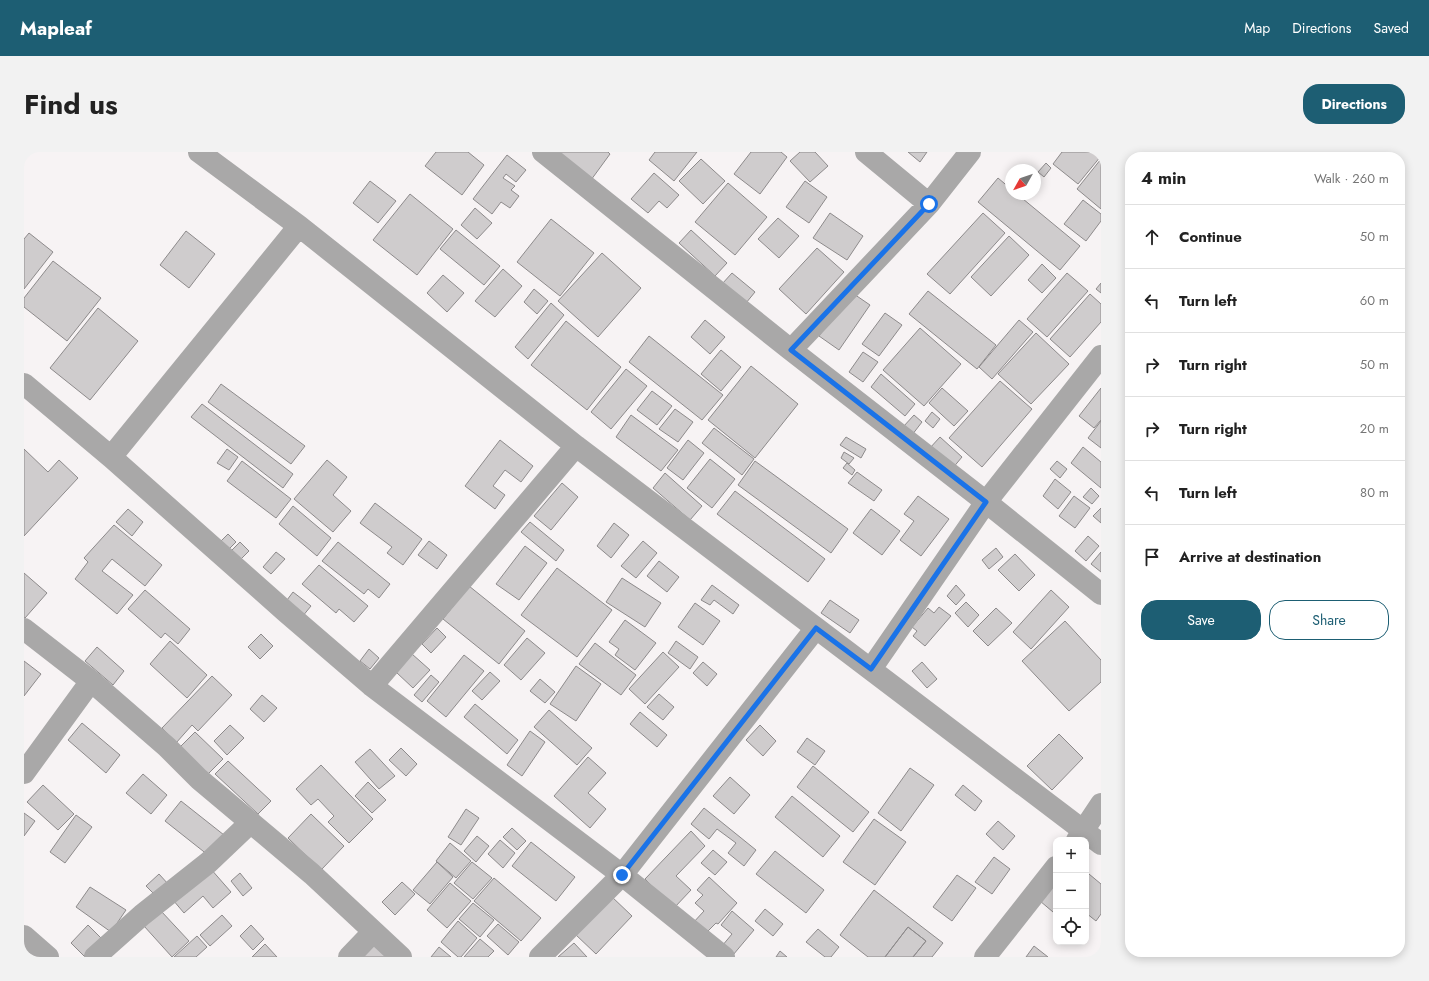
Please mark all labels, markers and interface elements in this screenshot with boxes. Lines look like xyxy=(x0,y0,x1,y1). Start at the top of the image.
text: Mapleaf xyxy=(20,15,92,42)
text: Map xyxy=(1244,18,1270,38)
text: Directions xyxy=(1292,18,1352,38)
text: Saved xyxy=(1374,18,1409,38)
text: Find us xyxy=(24,84,118,125)
button: Directions xyxy=(1303,84,1405,124)
north arrow xyxy=(1005,164,1041,200)
text: 4 min xyxy=(1141,166,1186,190)
text: Walk · 260 m xyxy=(1314,169,1389,188)
route start xyxy=(920,195,938,213)
icon: ahead xyxy=(1141,226,1163,248)
text: Continue xyxy=(1179,226,1242,248)
text: 50 m xyxy=(1360,227,1389,246)
icon: left xyxy=(1141,290,1163,312)
text: Turn left xyxy=(1179,290,1237,312)
text: 60 m xyxy=(1360,291,1389,310)
icon: right xyxy=(1141,354,1163,376)
text: Turn right xyxy=(1179,354,1247,376)
text: 50 m xyxy=(1360,355,1389,374)
icon: right xyxy=(1141,418,1163,440)
text: Turn right xyxy=(1179,418,1247,440)
text: 20 m xyxy=(1360,419,1389,438)
icon: left xyxy=(1141,482,1163,504)
text: Turn left xyxy=(1179,482,1237,504)
text: 80 m xyxy=(1360,483,1389,502)
icon: arrive xyxy=(1141,546,1163,568)
text: Arrive at destination xyxy=(1179,546,1321,568)
button: Save xyxy=(1141,600,1261,640)
button: Share xyxy=(1269,600,1389,640)
map controls xyxy=(1053,837,1089,945)
button: + xyxy=(1053,837,1089,873)
route end xyxy=(613,866,631,884)
button: − xyxy=(1053,873,1089,909)
button: locate xyxy=(1053,909,1089,945)

